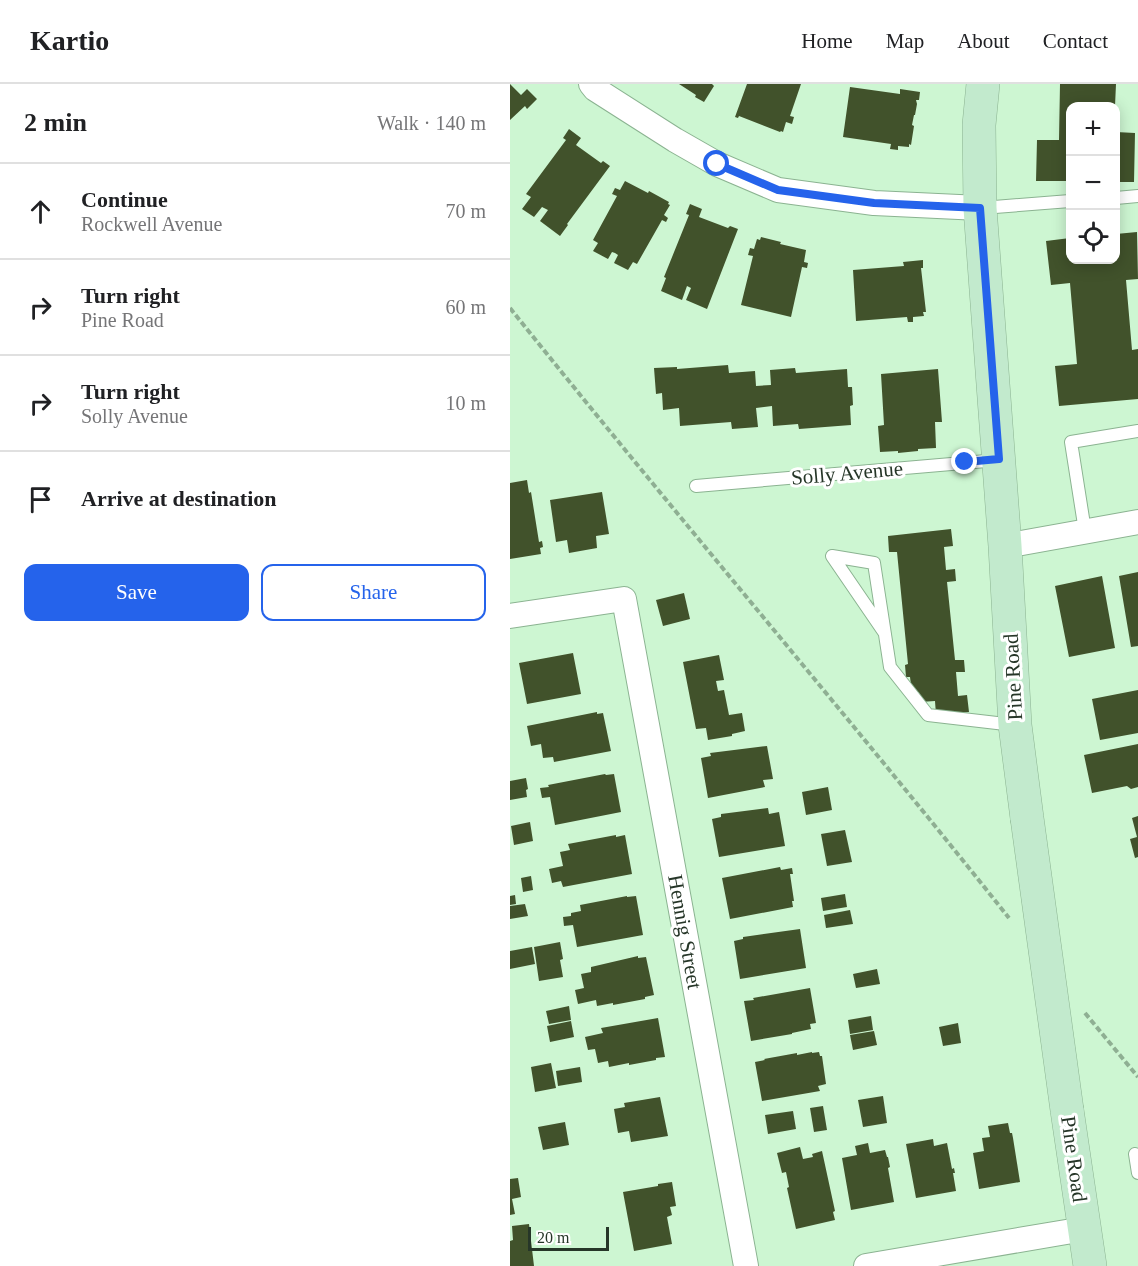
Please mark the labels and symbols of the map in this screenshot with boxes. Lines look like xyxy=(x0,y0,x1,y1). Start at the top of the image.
route start xyxy=(703,150,729,176)
route end xyxy=(951,448,977,474)
street label: Solly Avenue xyxy=(790,456,904,490)
street label: Pine Road xyxy=(999,632,1027,721)
street label: Hennig Street xyxy=(663,873,707,991)
street label: Pine Road xyxy=(1056,1114,1092,1204)
scale bar xyxy=(528,1224,609,1252)

